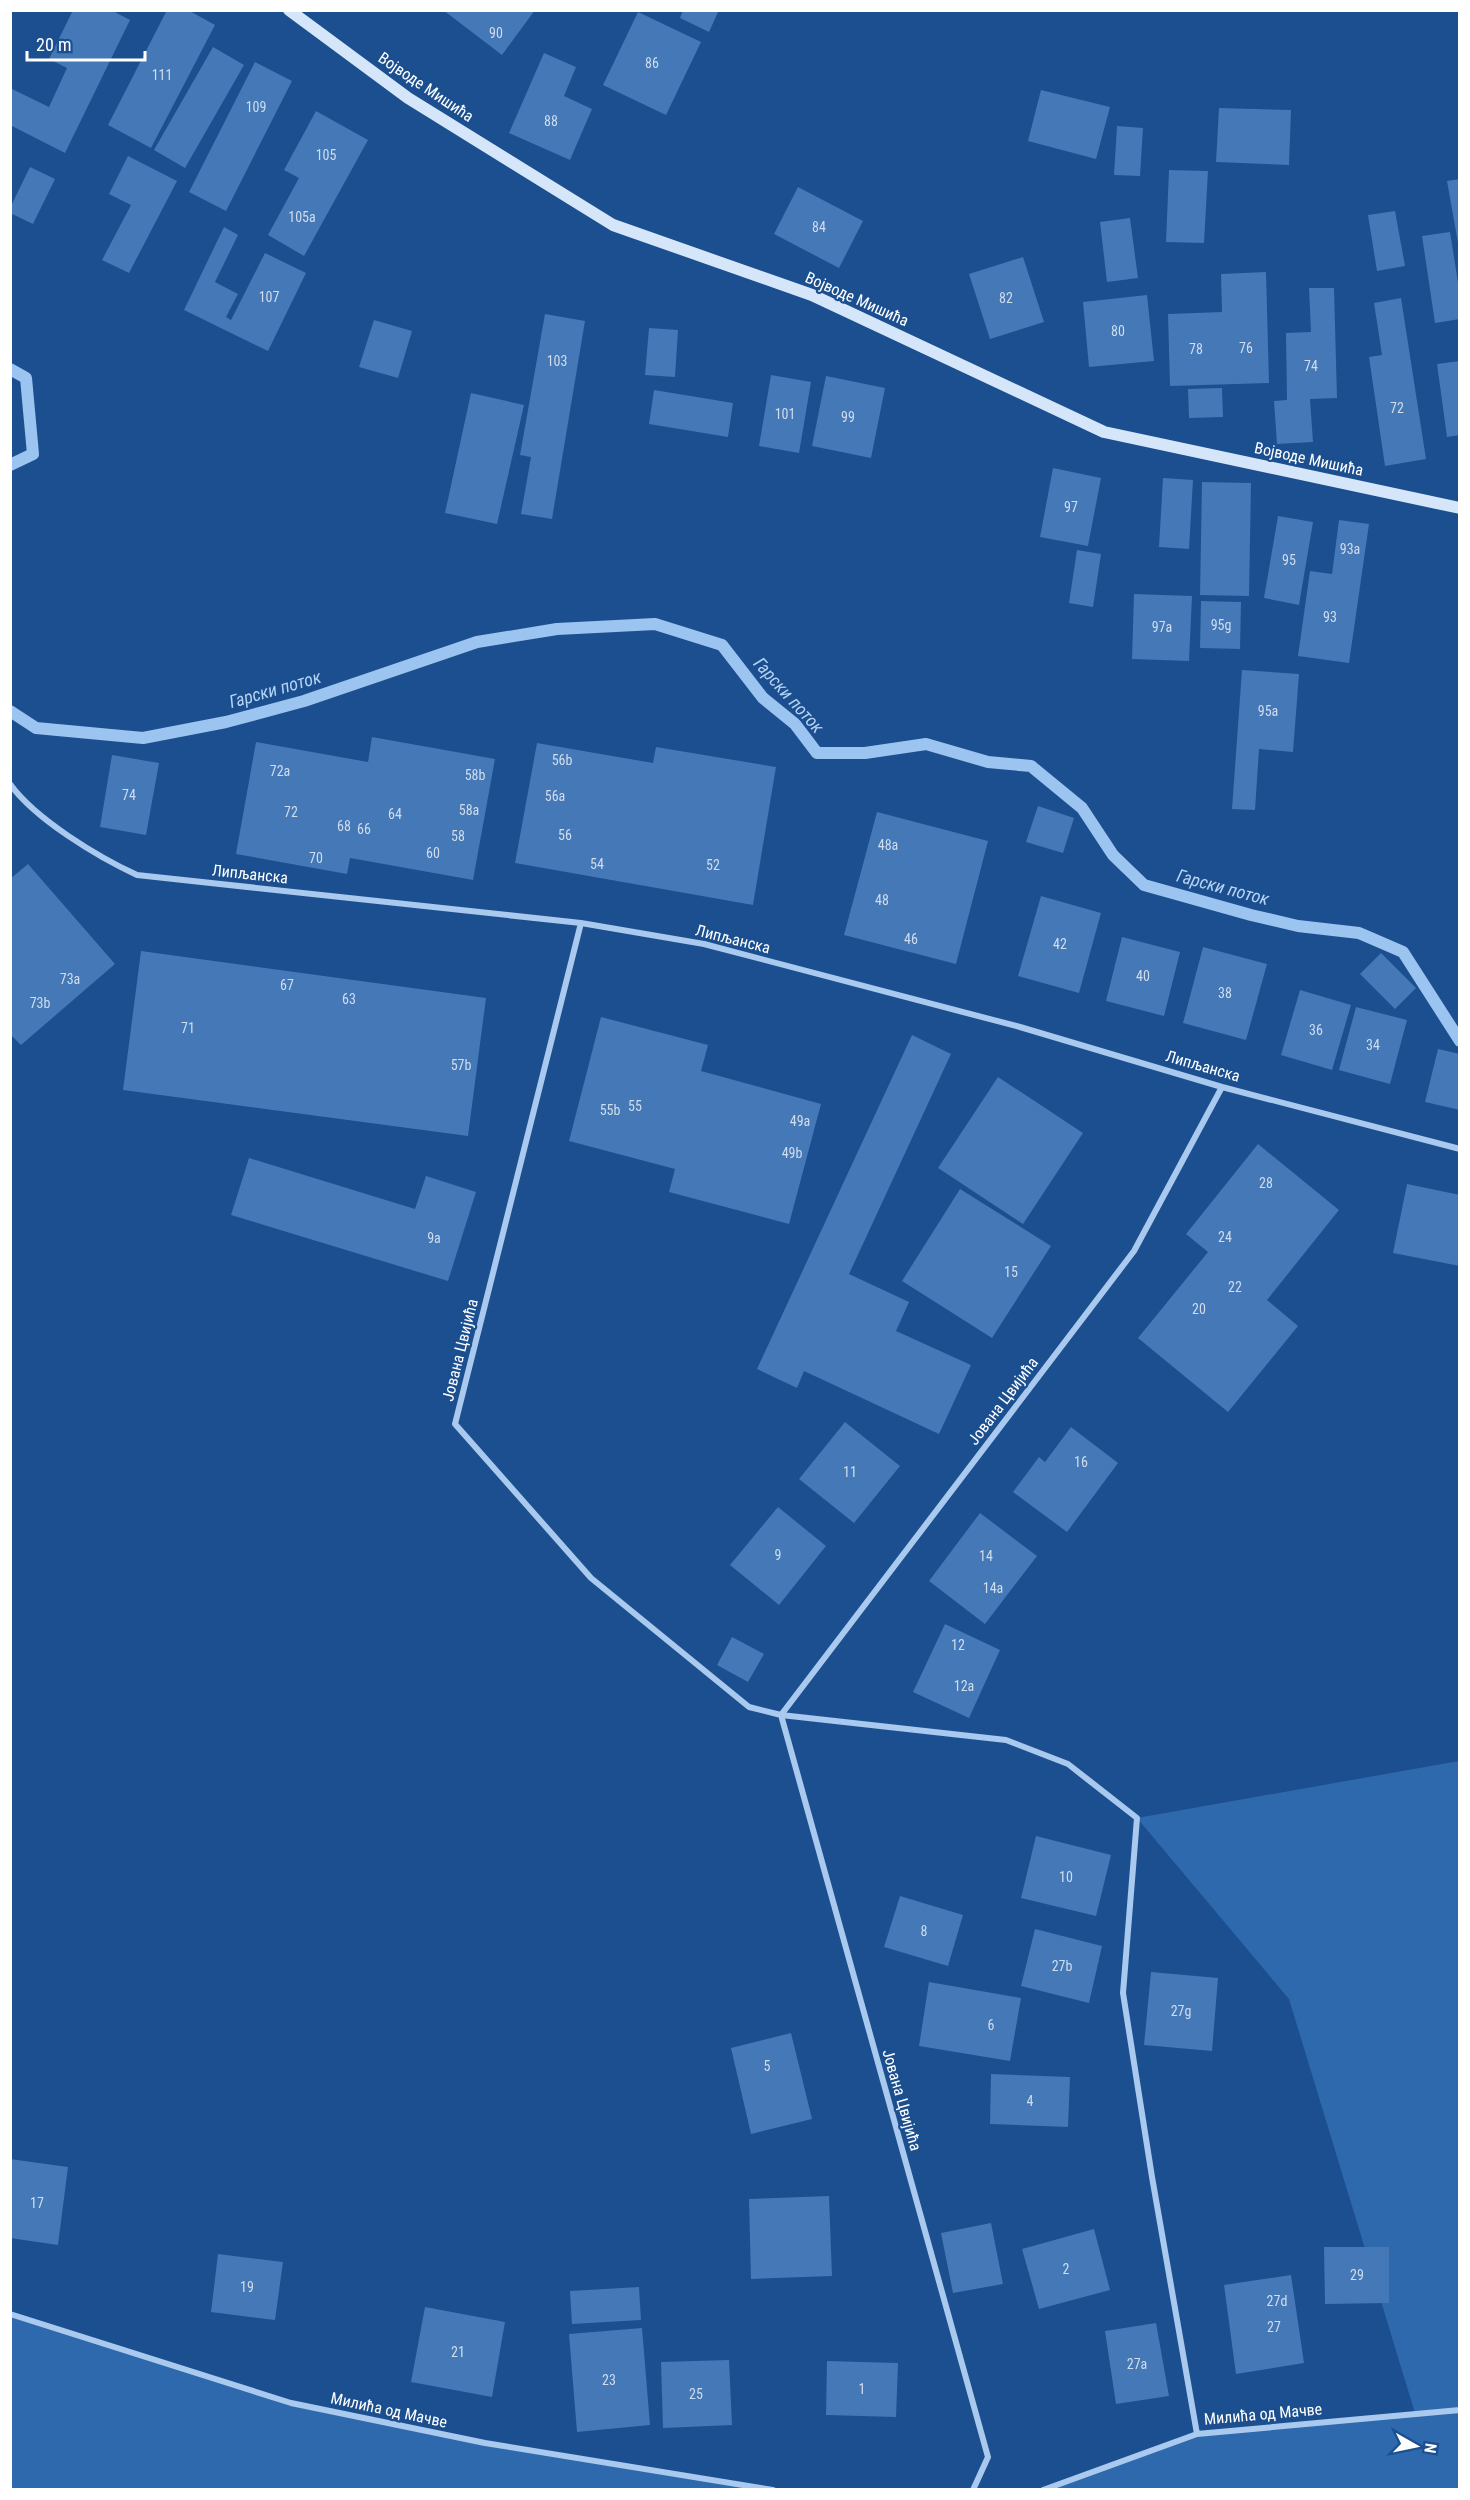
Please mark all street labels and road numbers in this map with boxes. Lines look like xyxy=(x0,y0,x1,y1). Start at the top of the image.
street label: Војводе Мишића xyxy=(375,48,477,126)
street label: Војводе Мишића xyxy=(802,268,912,330)
street label: Војводе Мишића xyxy=(1253,438,1365,480)
street label: Липљанска xyxy=(211,861,289,887)
street label: Липљанска xyxy=(694,921,772,957)
street label: Липљанска xyxy=(1164,1046,1242,1086)
street label: Јована Цвијића xyxy=(438,1297,482,1403)
street label: Јована Цвијића xyxy=(964,1353,1042,1449)
street label: Јована Цвијића xyxy=(878,2047,926,2153)
street label: Милића од Мачве xyxy=(329,2388,449,2432)
street label: Милића од Мачве xyxy=(1203,2399,1323,2429)

